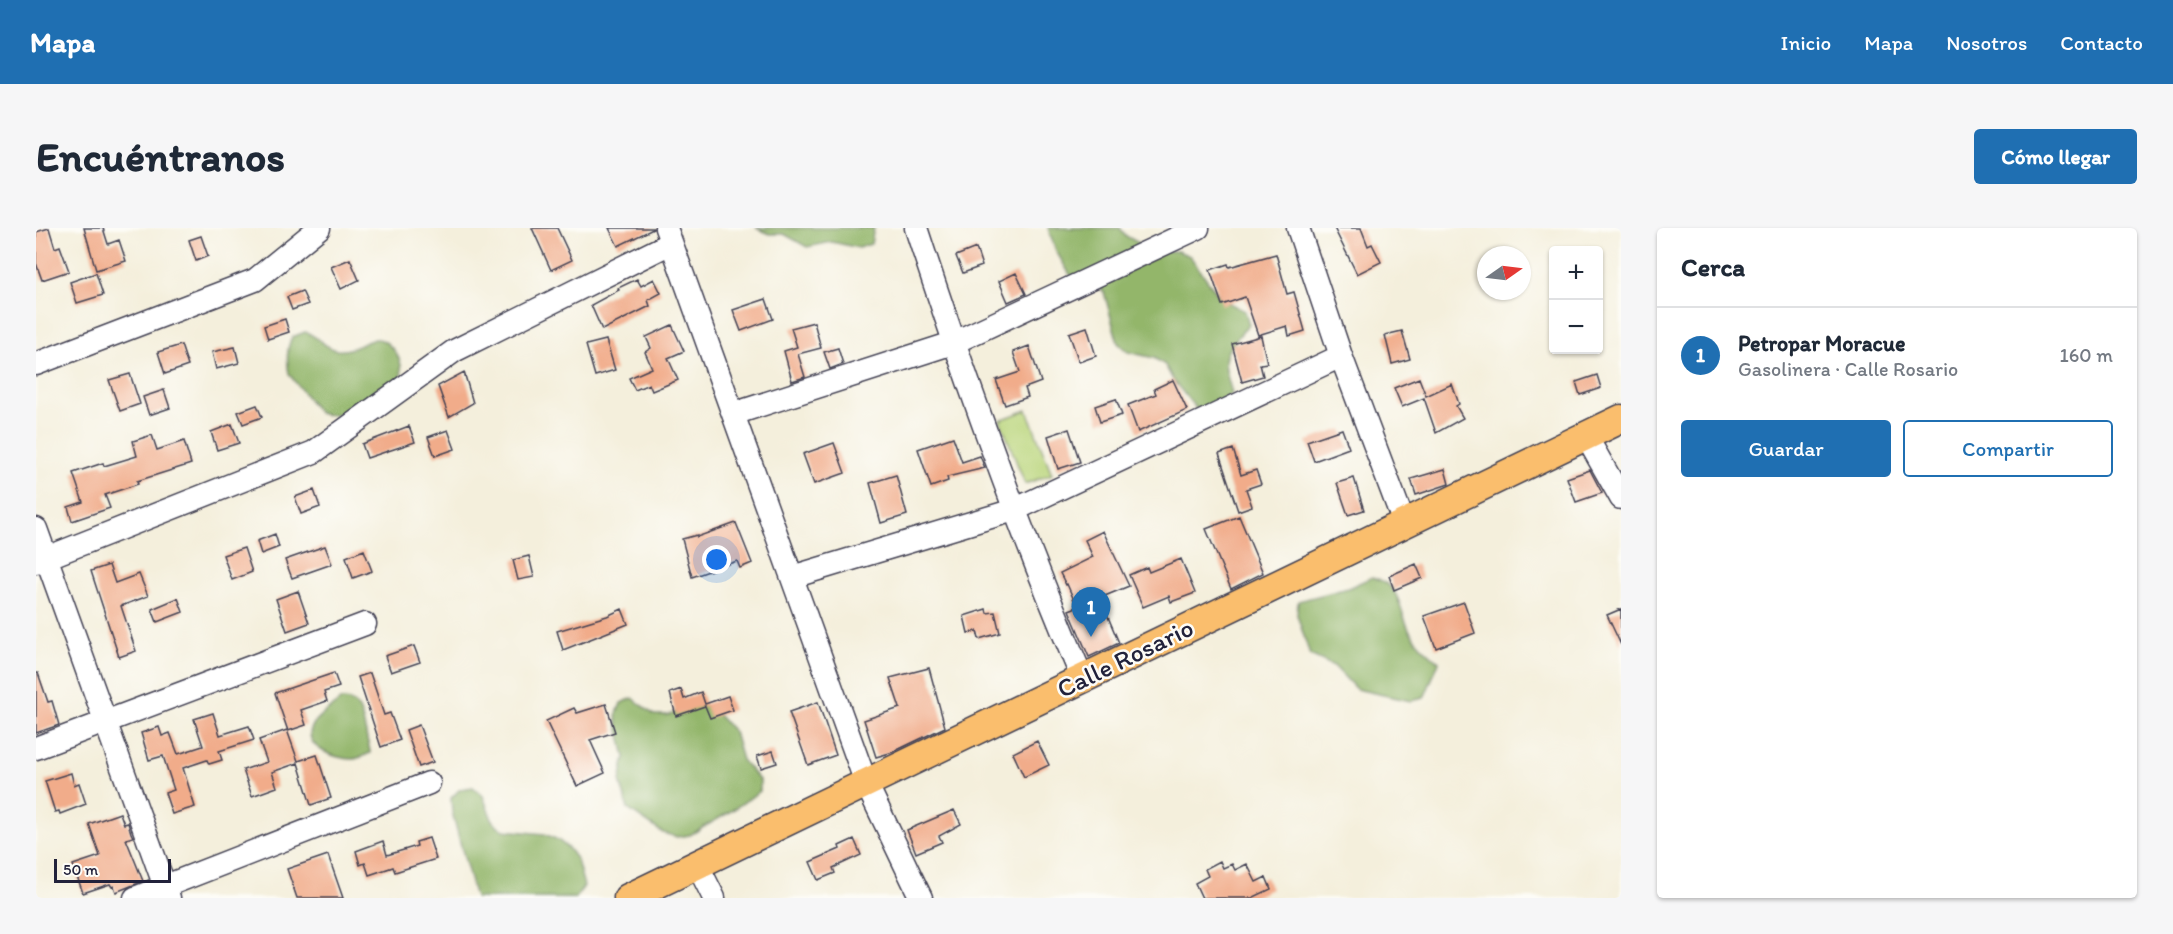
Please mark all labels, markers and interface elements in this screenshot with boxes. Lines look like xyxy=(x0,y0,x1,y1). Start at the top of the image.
text: Mapa xyxy=(30,25,95,59)
text: Inicio xyxy=(1781,30,1831,55)
text: Mapa xyxy=(1864,30,1913,55)
text: Nosotros xyxy=(1946,30,2027,55)
text: Contacto xyxy=(2060,30,2143,55)
button: Cómo llegar xyxy=(1974,129,2137,184)
text: Encuéntranos xyxy=(36,131,285,182)
north arrow xyxy=(1477,246,1531,300)
map controls xyxy=(1549,246,1603,354)
button: + xyxy=(1549,246,1603,300)
text: Cerca xyxy=(1681,251,1745,283)
button: − xyxy=(1549,300,1603,354)
text: Petropar Moracue xyxy=(1738,330,1906,357)
text: 1 xyxy=(1696,343,1705,367)
text: 160 m xyxy=(2060,343,2113,367)
text: Gasolinera · Calle Rosario xyxy=(1738,357,1958,381)
button: Guardar xyxy=(1681,420,1891,477)
button: Compartir xyxy=(1903,420,2113,477)
your location xyxy=(702,545,731,574)
pin: 1 xyxy=(1072,588,1110,637)
street label: Calle Rosario xyxy=(1051,611,1199,705)
scale bar xyxy=(54,856,171,884)
text: 50 m xyxy=(63,860,98,879)

